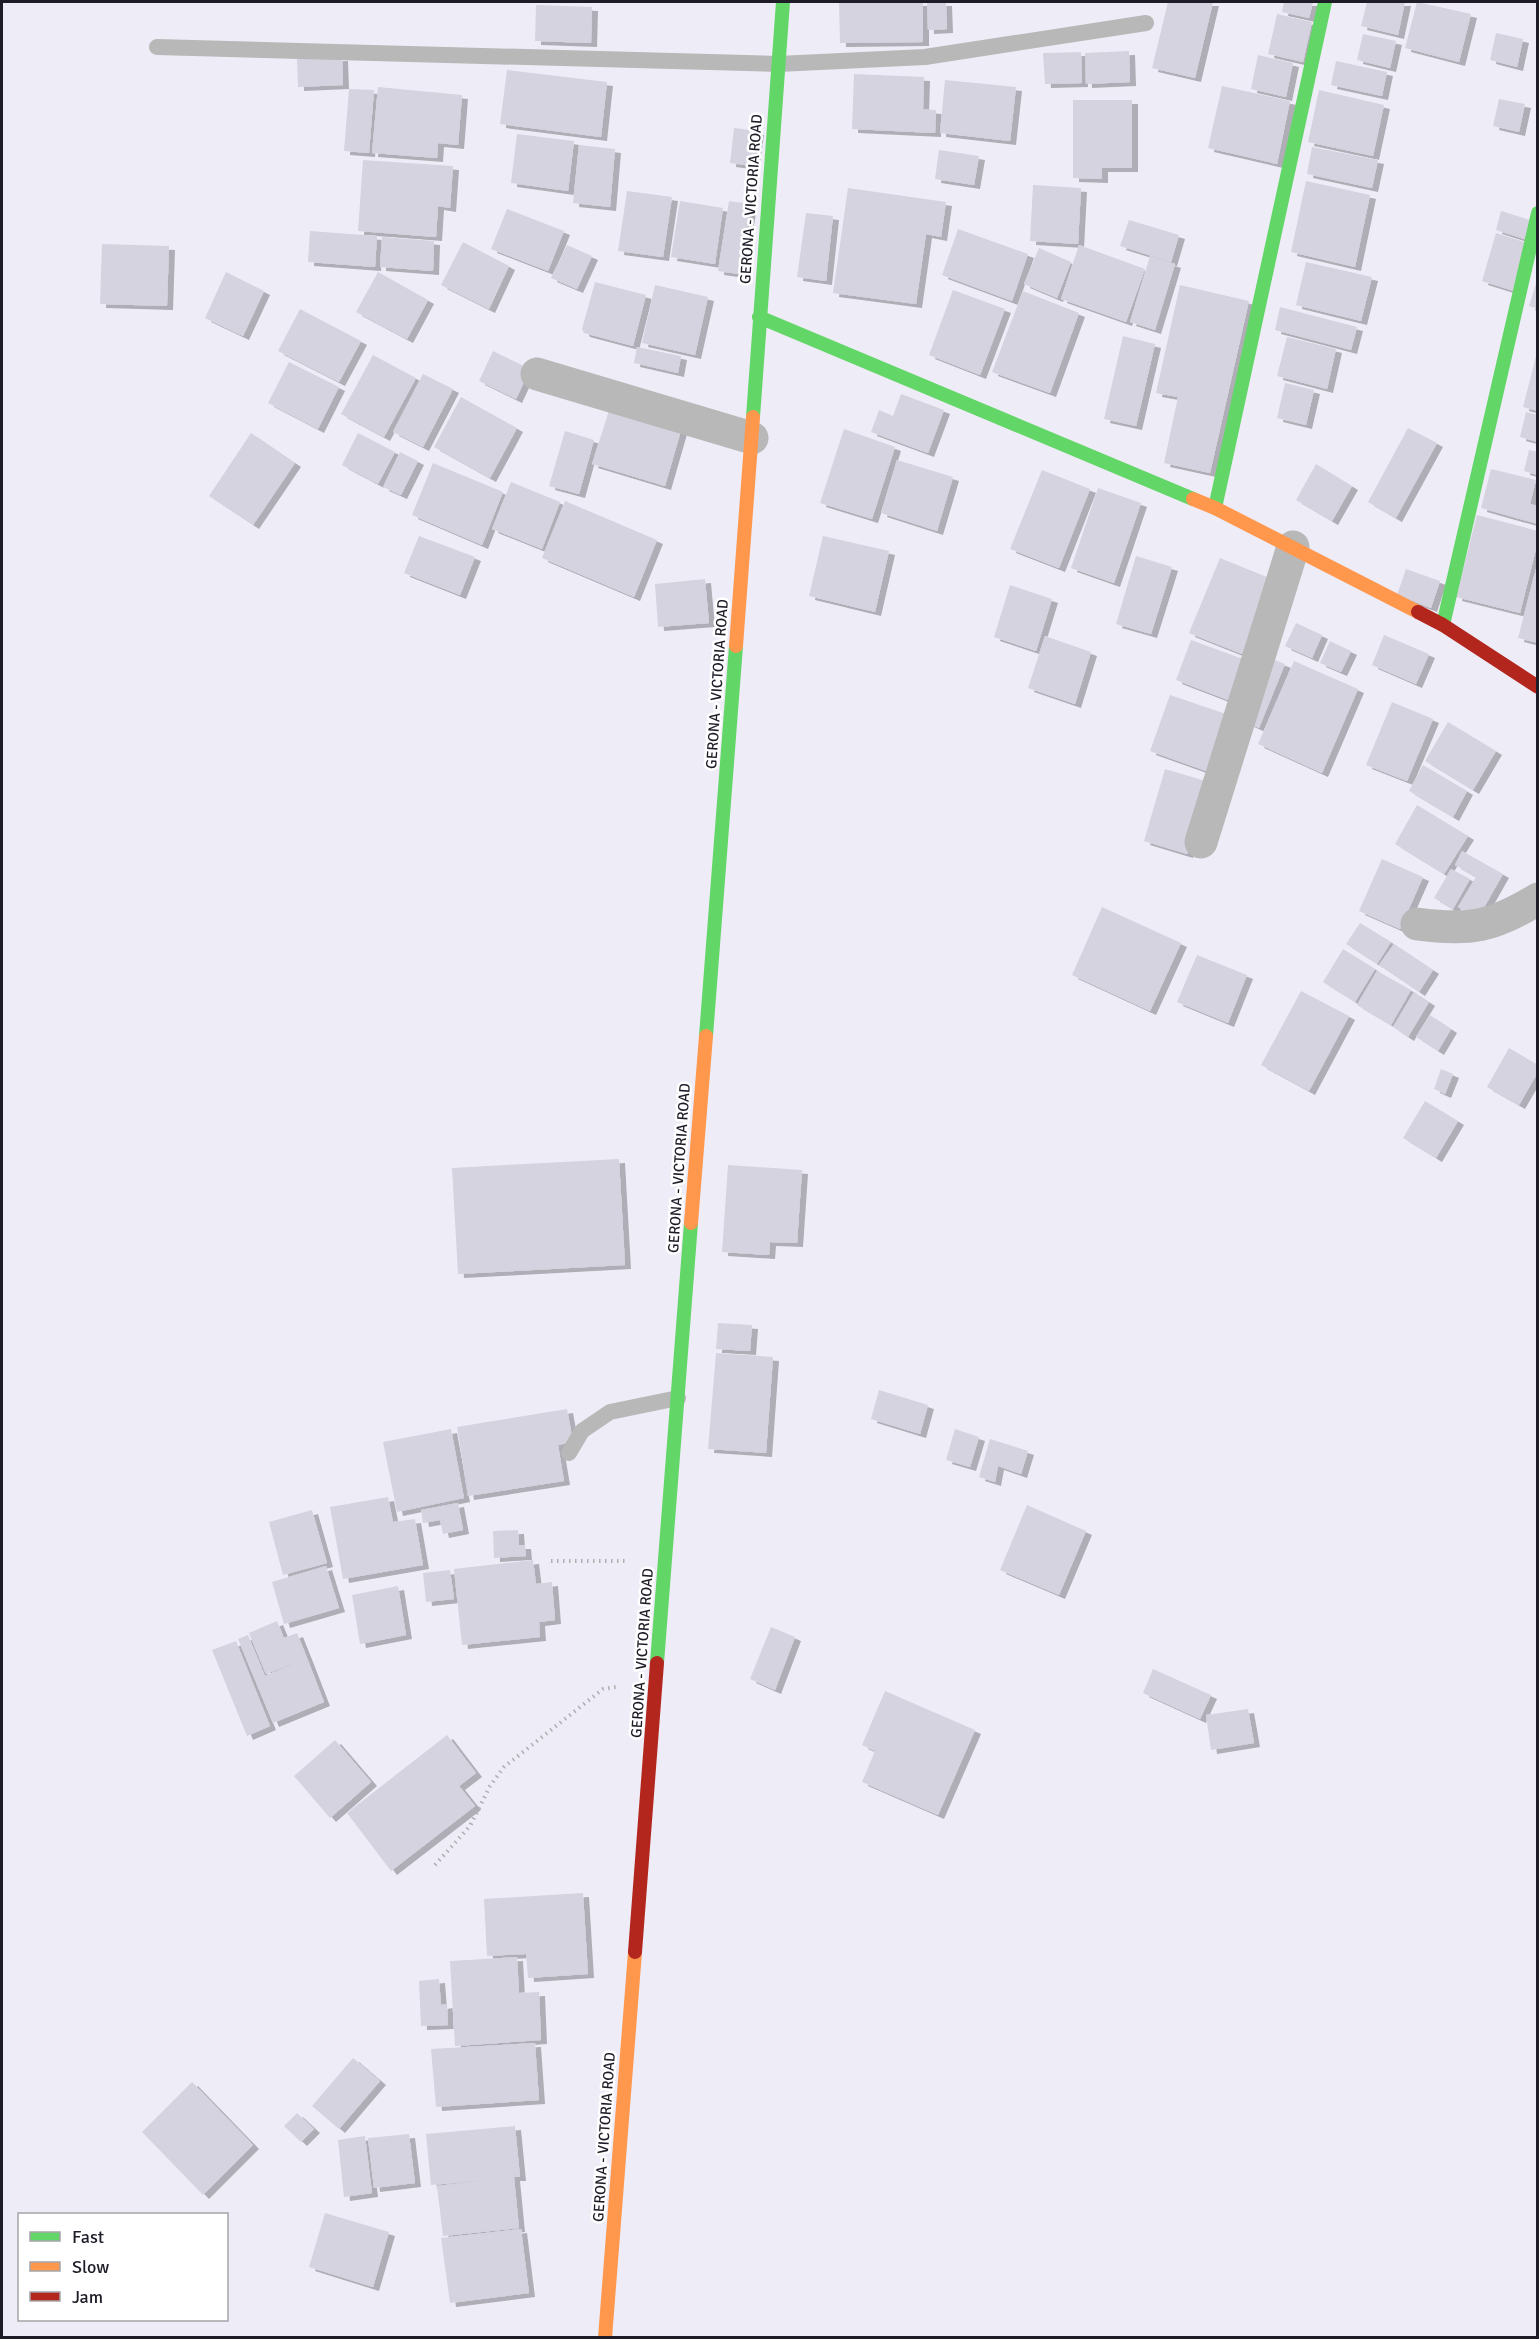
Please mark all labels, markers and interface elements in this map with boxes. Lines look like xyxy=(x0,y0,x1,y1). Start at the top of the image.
street label: GERONA - VICTORIA ROAD xyxy=(736,114,766,284)
street label: GERONA - VICTORIA ROAD xyxy=(702,599,732,769)
street label: GERONA - VICTORIA ROAD xyxy=(664,1083,694,1253)
street label: GERONA - VICTORIA ROAD xyxy=(627,1568,657,1738)
street label: GERONA - VICTORIA ROAD xyxy=(589,2052,619,2222)
legend xyxy=(18,2213,228,2321)
text: Fast xyxy=(72,2226,104,2248)
text: Slow xyxy=(72,2256,109,2278)
text: Jam xyxy=(72,2286,103,2308)

